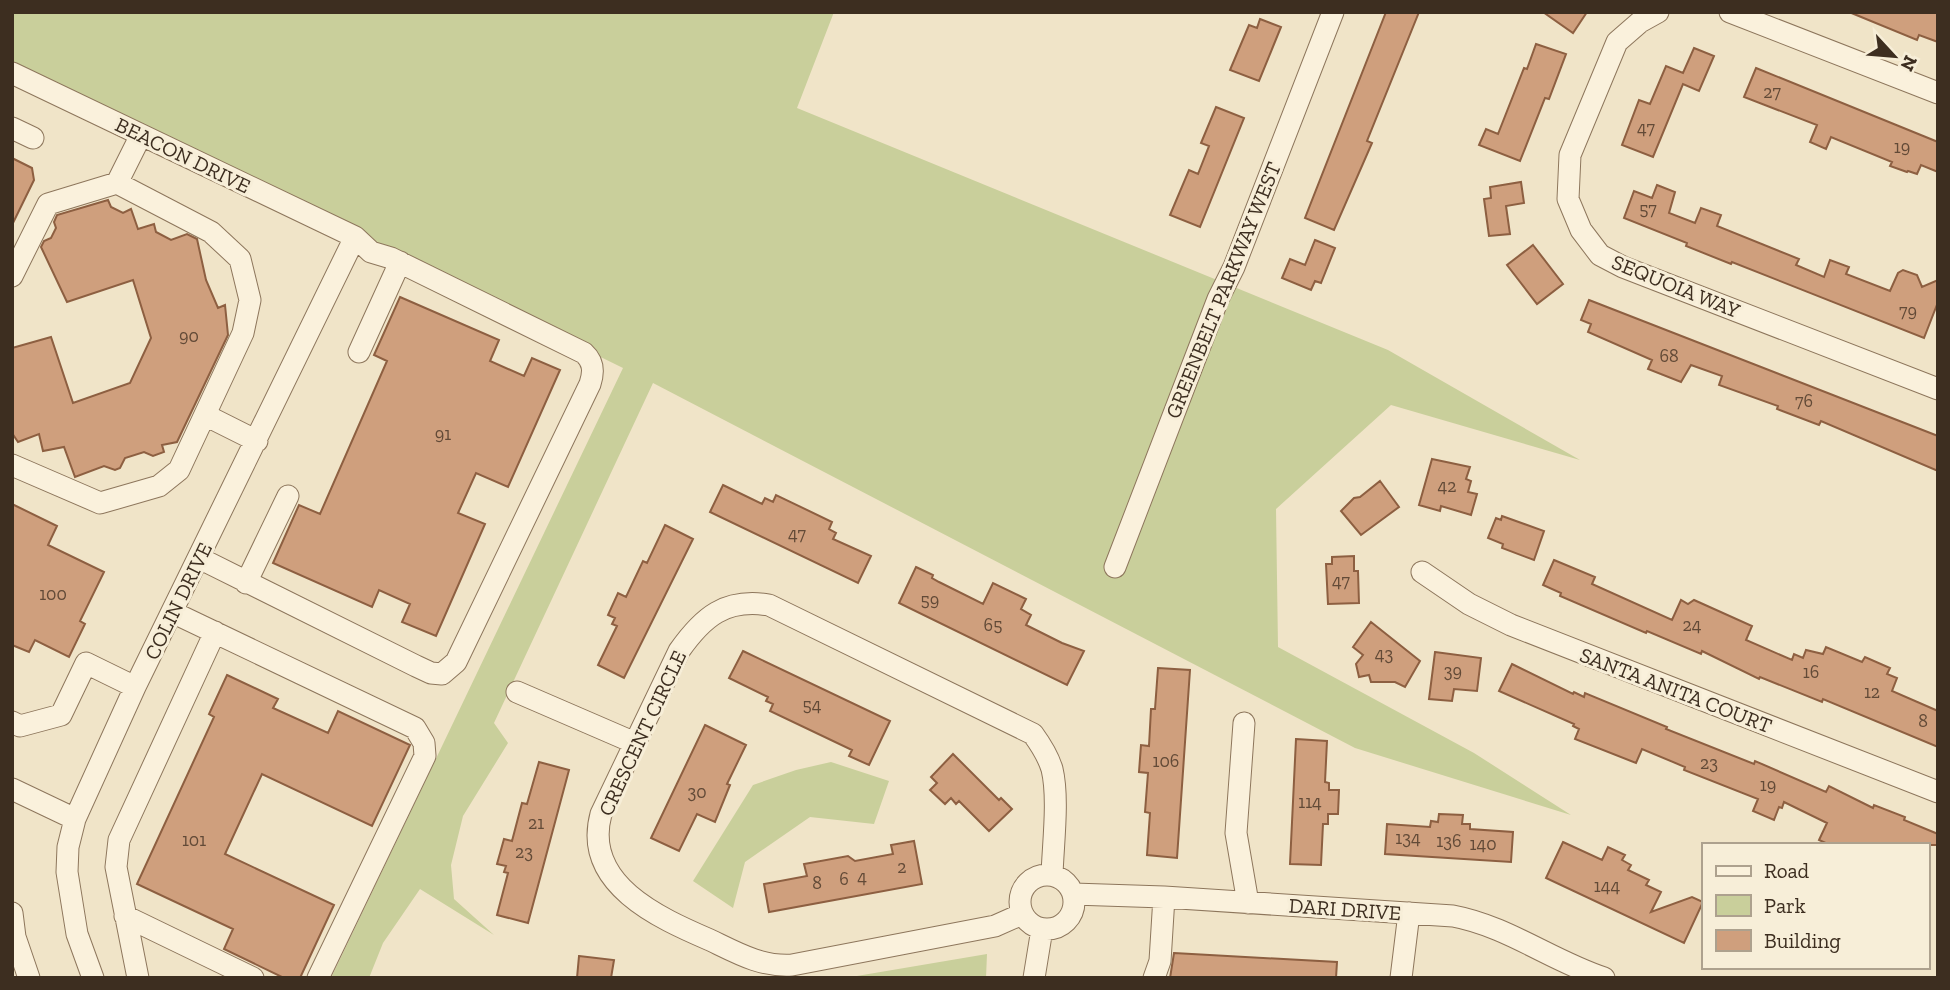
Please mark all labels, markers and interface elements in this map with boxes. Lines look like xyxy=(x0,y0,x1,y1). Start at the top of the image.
north arrow xyxy=(1859,21,1929,91)
text: N xyxy=(1895,52,1922,75)
house number: 27 xyxy=(1763,81,1781,103)
street label: BEACON DRIVE xyxy=(111,111,255,199)
house number: 47 xyxy=(1637,117,1655,139)
house number: 19 xyxy=(1894,136,1910,158)
street label: GREENBELT PARKWAY WEST xyxy=(1160,158,1286,422)
house number: 57 xyxy=(1639,198,1657,220)
street label: SEQUOIA WAY xyxy=(1608,249,1744,323)
house number: 79 xyxy=(1899,300,1917,322)
house number: 90 xyxy=(179,325,199,347)
house number: 68 xyxy=(1659,345,1679,367)
house number: 76 xyxy=(1795,390,1813,412)
house number: 91 xyxy=(435,423,451,445)
house number: 42 xyxy=(1438,475,1456,497)
house number: 47 xyxy=(788,523,806,545)
street label: COLIN DRIVE xyxy=(139,538,217,664)
house number: 47 xyxy=(1332,570,1350,592)
house number: 100 xyxy=(39,583,67,605)
house number: 59 xyxy=(921,589,939,611)
house number: 65 xyxy=(984,614,1002,636)
house number: 24 xyxy=(1683,614,1702,636)
street label: SANTA ANITA COURT xyxy=(1576,642,1776,738)
house number: 43 xyxy=(1375,643,1393,665)
street label: CRESCENT CIRCLE xyxy=(593,646,691,820)
house number: 39 xyxy=(1444,660,1462,682)
house number: 16 xyxy=(1803,661,1819,683)
house number: 12 xyxy=(1864,681,1880,703)
house number: 54 xyxy=(803,694,822,716)
house number: 8 xyxy=(1918,710,1928,732)
house number: 106 xyxy=(1153,750,1179,772)
house number: 23 xyxy=(1700,752,1718,774)
house number: 19 xyxy=(1760,774,1776,796)
house number: 30 xyxy=(687,781,707,803)
house number: 114 xyxy=(1298,791,1322,813)
house number: 21 xyxy=(528,812,544,834)
house number: 134 xyxy=(1395,827,1421,849)
house number: 101 xyxy=(182,829,206,851)
house number: 136 xyxy=(1436,830,1462,852)
house number: 140 xyxy=(1470,833,1497,855)
house number: 23 xyxy=(515,841,533,863)
legend xyxy=(1702,843,1929,969)
house number: 2 xyxy=(897,856,907,878)
text: Road xyxy=(1764,858,1810,883)
house number: 4 xyxy=(857,866,867,888)
house number: 6 xyxy=(839,868,849,890)
house number: 8 xyxy=(812,872,822,894)
house number: 144 xyxy=(1594,875,1620,897)
street label: DARI DRIVE xyxy=(1288,893,1402,925)
text: Park xyxy=(1764,893,1806,918)
text: Building xyxy=(1764,928,1841,953)

